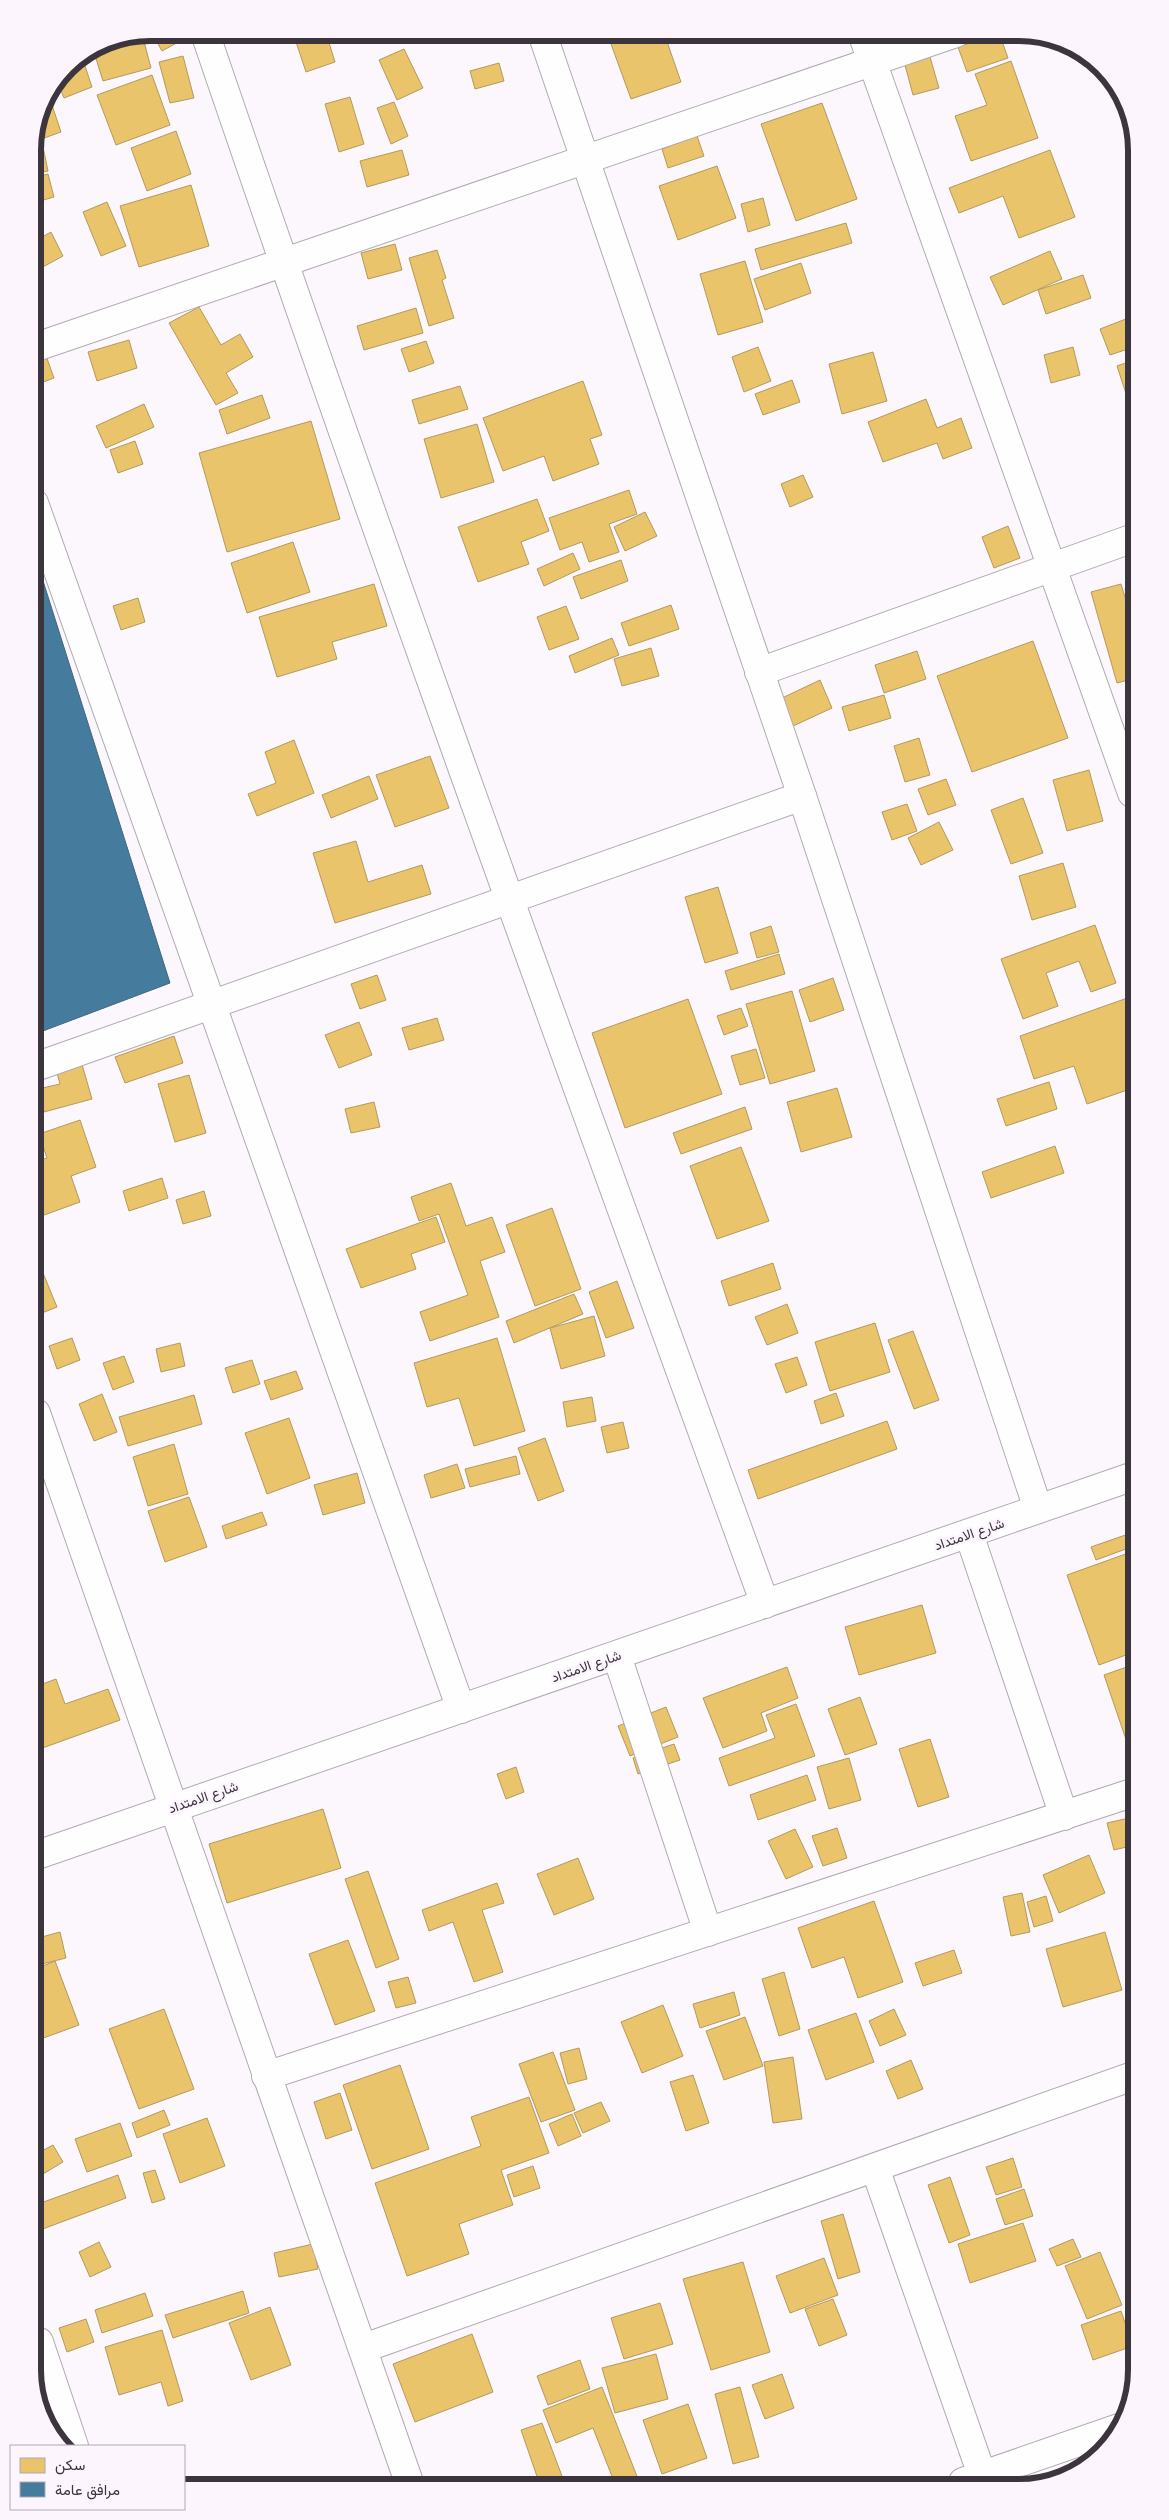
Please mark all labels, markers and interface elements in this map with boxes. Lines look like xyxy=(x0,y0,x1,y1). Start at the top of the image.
street label: شارع الامتداد xyxy=(932,1514,1007,1556)
street label: شارع الامتداد xyxy=(549,1646,624,1688)
street label: شارع الامتداد xyxy=(166,1777,241,1819)
legend xyxy=(10,2445,185,2510)
text: سكن xyxy=(55,2455,85,2475)
text: مرافق عامة xyxy=(55,2480,120,2500)

